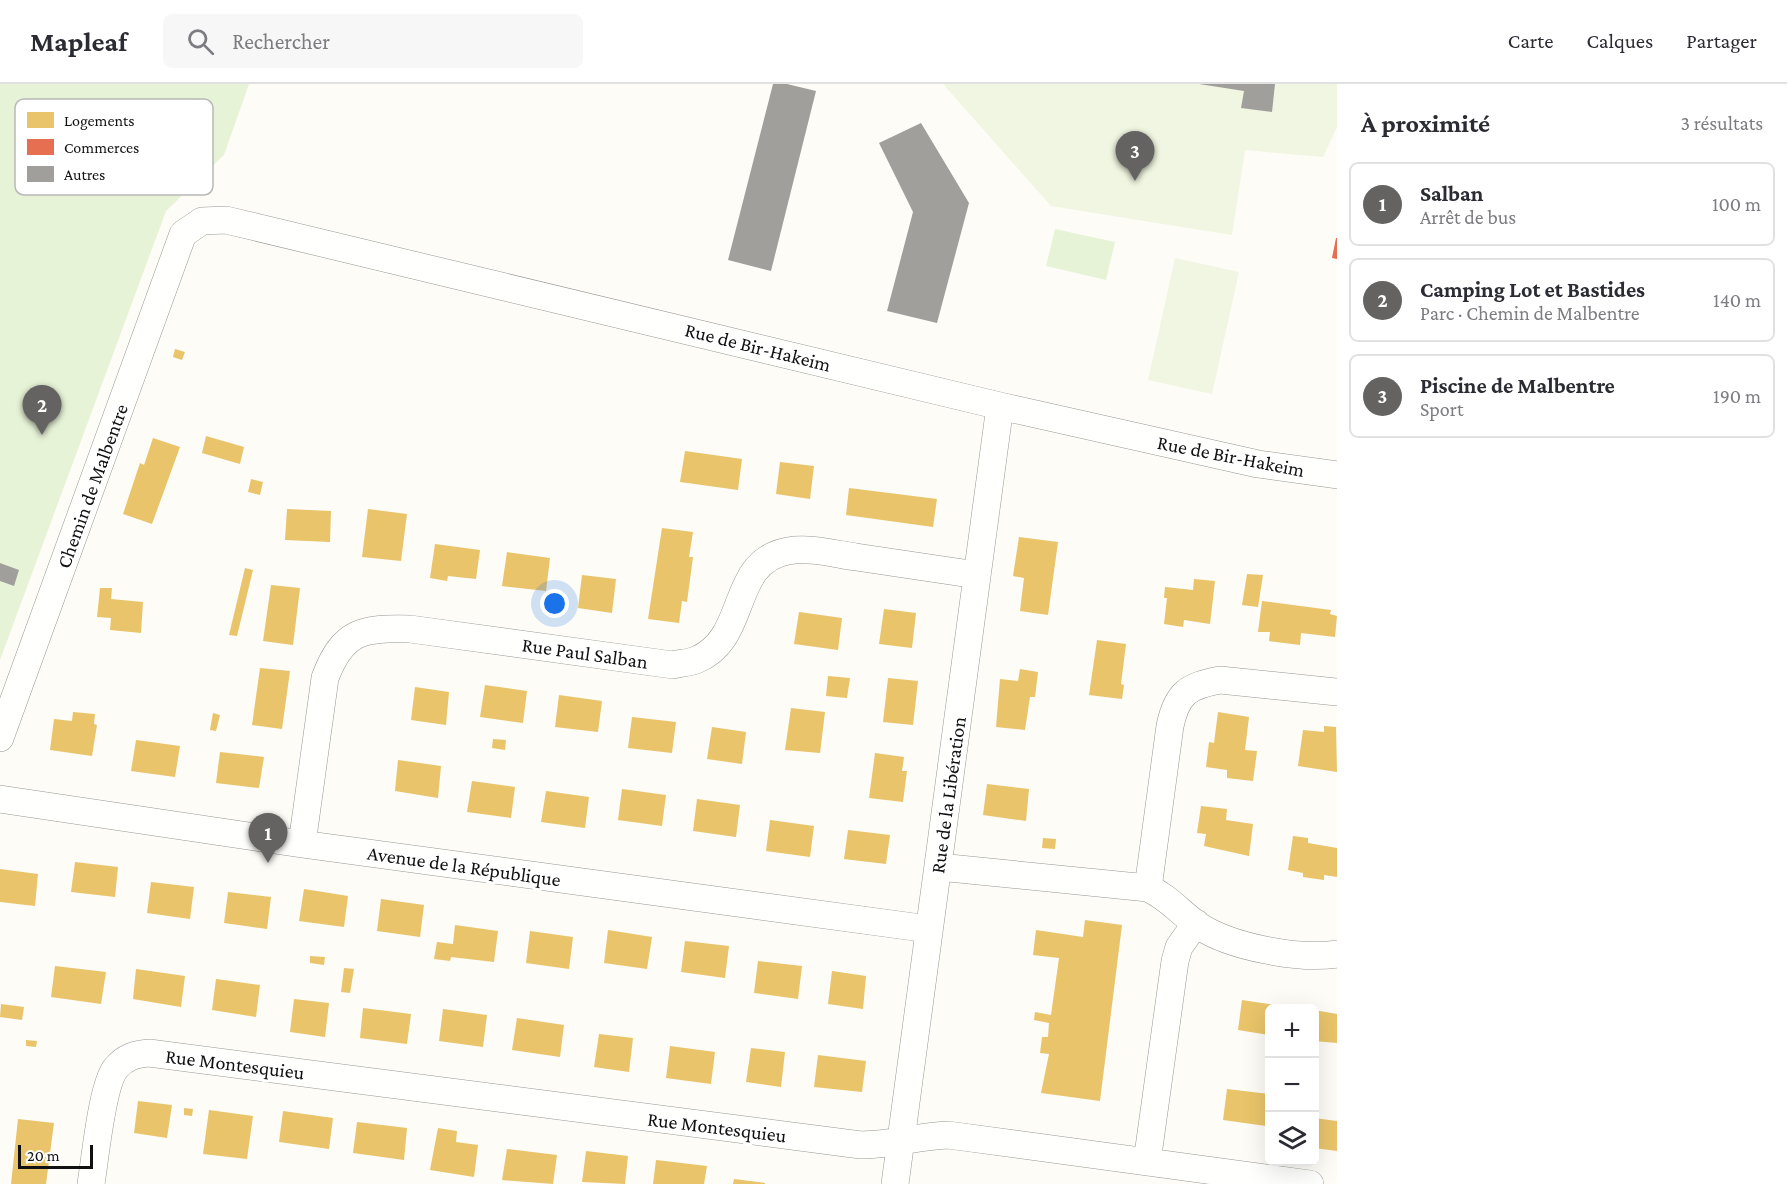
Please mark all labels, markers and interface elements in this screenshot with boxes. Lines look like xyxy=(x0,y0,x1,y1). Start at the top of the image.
search box xyxy=(163,14,583,68)
icon: search xyxy=(184,25,217,58)
text: Mapleaf xyxy=(30,26,127,57)
text: Rechercher xyxy=(232,29,330,54)
text: Carte xyxy=(1508,29,1553,53)
text: Calques xyxy=(1586,29,1653,53)
text: Partager xyxy=(1686,29,1757,53)
legend xyxy=(15,99,213,195)
text: À proximité xyxy=(1361,109,1490,138)
text: Logements xyxy=(64,112,135,130)
text: 3 résultats xyxy=(1681,112,1763,134)
pin: 3 xyxy=(1116,132,1154,181)
text: Commerces xyxy=(64,139,139,156)
text: Autres xyxy=(64,166,105,183)
text: Salban xyxy=(1420,181,1483,206)
text: 1 xyxy=(1379,193,1386,215)
text: 100 m xyxy=(1712,193,1761,215)
text: Arrêt de bus xyxy=(1420,206,1516,228)
text: Camping Lot et Bastides xyxy=(1420,277,1645,302)
text: 2 xyxy=(1377,289,1388,311)
text: 140 m xyxy=(1713,289,1761,311)
text: Parc · Chemin de Malbentre xyxy=(1420,302,1640,324)
street label: Rue de Bir-Hakeim xyxy=(683,318,833,376)
text: Piscine de Malbentre xyxy=(1420,373,1615,398)
text: 3 xyxy=(1378,385,1387,407)
text: 190 m xyxy=(1713,385,1761,407)
pin: 2 xyxy=(22,386,62,435)
text: Sport xyxy=(1420,398,1464,420)
street label: Chemin de Malbentre xyxy=(52,401,132,571)
street label: Rue de Bir-Hakeim xyxy=(1156,431,1306,481)
your location xyxy=(540,589,569,618)
street label: Rue Paul Salban xyxy=(521,633,650,673)
street label: Rue de la Libération xyxy=(926,715,970,875)
pin: 1 xyxy=(248,814,288,863)
street label: Avenue de la République xyxy=(366,842,562,891)
map controls xyxy=(1265,1004,1319,1166)
button: + xyxy=(1265,1004,1319,1058)
street label: Rue Montesquieu xyxy=(164,1045,306,1084)
button: − xyxy=(1265,1058,1319,1112)
street label: Rue Montesquieu xyxy=(646,1108,788,1147)
button: layers xyxy=(1265,1112,1319,1166)
scale bar xyxy=(18,1142,93,1170)
text: 20 m xyxy=(27,1147,60,1164)

